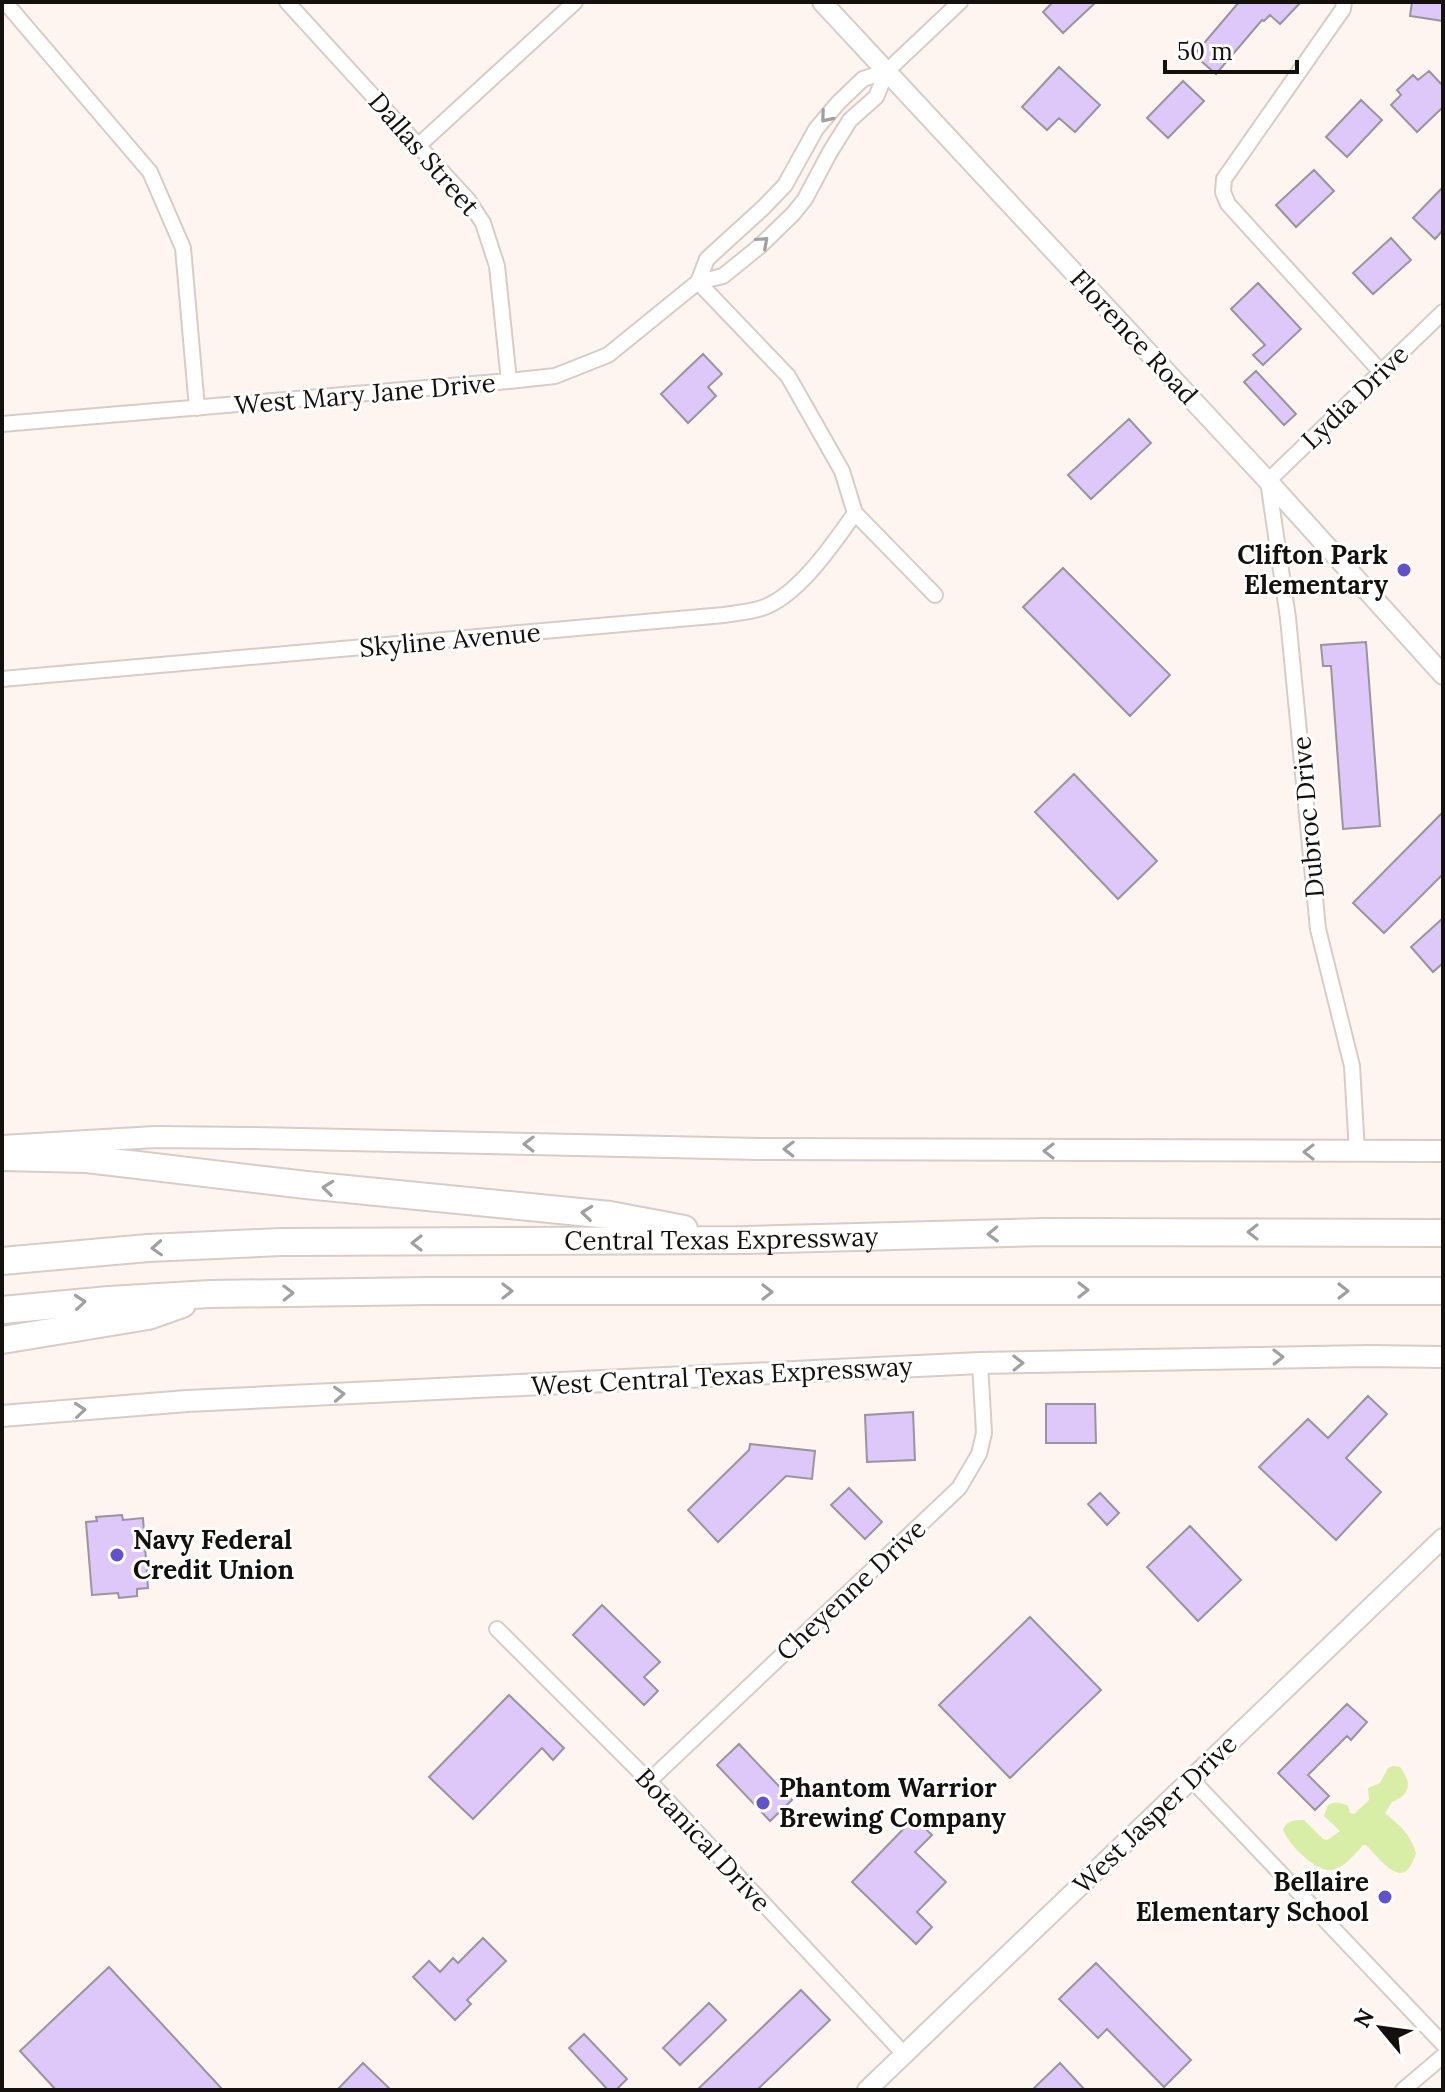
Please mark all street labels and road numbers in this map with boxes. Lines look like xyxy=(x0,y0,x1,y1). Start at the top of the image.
street label: Dallas Street xyxy=(362,85,487,222)
street label: Florence Road xyxy=(1063,262,1205,411)
street label: Lydia Drive xyxy=(1294,338,1415,456)
street label: West Mary Jane Drive xyxy=(233,366,497,421)
street label: Skyline Avenue xyxy=(358,615,542,664)
street label: Dubroc Drive xyxy=(1284,735,1331,899)
street label: Central Texas Expressway xyxy=(564,1219,879,1257)
street label: West Central Texas Expressway xyxy=(531,1349,914,1402)
street label: Cheyenne Drive xyxy=(769,1512,932,1667)
street label: West Jasper Drive xyxy=(1066,1727,1244,1900)
street label: Botanical Drive xyxy=(629,1761,778,1918)

